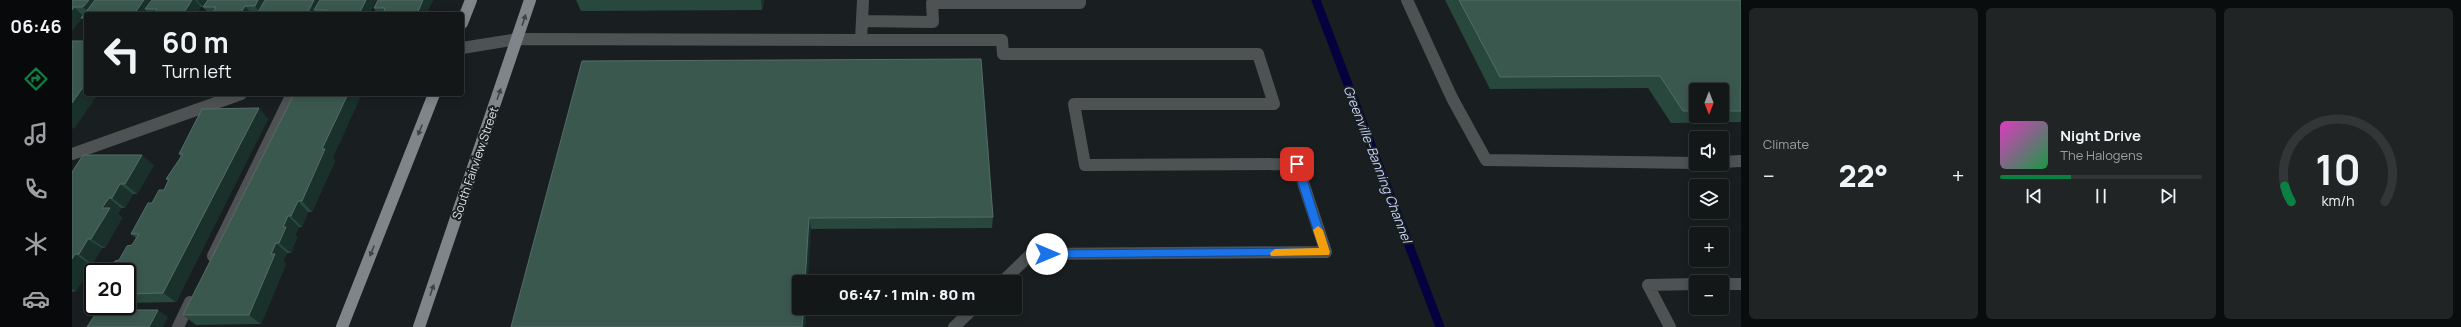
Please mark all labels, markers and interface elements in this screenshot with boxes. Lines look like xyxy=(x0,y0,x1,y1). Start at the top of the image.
one-way arrow xyxy=(521,13,527,25)
text: 06:46 xyxy=(10,14,62,38)
text: 60 m xyxy=(162,23,229,61)
icon: left xyxy=(96,28,148,80)
text: Turn left xyxy=(162,59,232,83)
icon: directions xyxy=(22,65,50,93)
water label: Greenville-Banning Channel xyxy=(1340,83,1417,247)
north arrow xyxy=(1689,83,1729,123)
map controls xyxy=(1689,83,1729,315)
one-way arrow xyxy=(496,87,502,99)
street label: South Fairview Street xyxy=(448,104,502,222)
icon: music xyxy=(22,120,50,148)
one-way arrow xyxy=(416,125,422,137)
text: Night Drive xyxy=(2060,125,2141,146)
button: sound xyxy=(1689,131,1729,171)
text: Climate xyxy=(1763,135,1809,153)
text: 10 xyxy=(2316,140,2361,196)
text: The Halogens xyxy=(2060,146,2143,164)
pin xyxy=(1280,147,1314,181)
icon: arrive xyxy=(1286,153,1308,175)
text: 22° xyxy=(1838,155,1888,196)
text: − xyxy=(1763,161,1775,191)
text: + xyxy=(1952,161,1964,191)
icon: phone xyxy=(22,175,50,203)
button: layers xyxy=(1689,179,1729,219)
icon: previous xyxy=(2023,185,2045,207)
icon: pause xyxy=(2090,185,2112,207)
icon: next xyxy=(2157,185,2179,207)
text: km/h xyxy=(2322,190,2355,209)
button: + xyxy=(1689,227,1729,267)
icon: climate xyxy=(22,230,50,258)
position arrow xyxy=(1026,233,1068,275)
one-way arrow xyxy=(369,246,375,258)
speed limit sign: 20 xyxy=(84,263,136,315)
button: − xyxy=(1689,275,1729,315)
one-way arrow xyxy=(429,284,435,296)
text: 06:47 · 1 min · 80 m xyxy=(839,284,975,305)
icon: car xyxy=(22,285,50,313)

